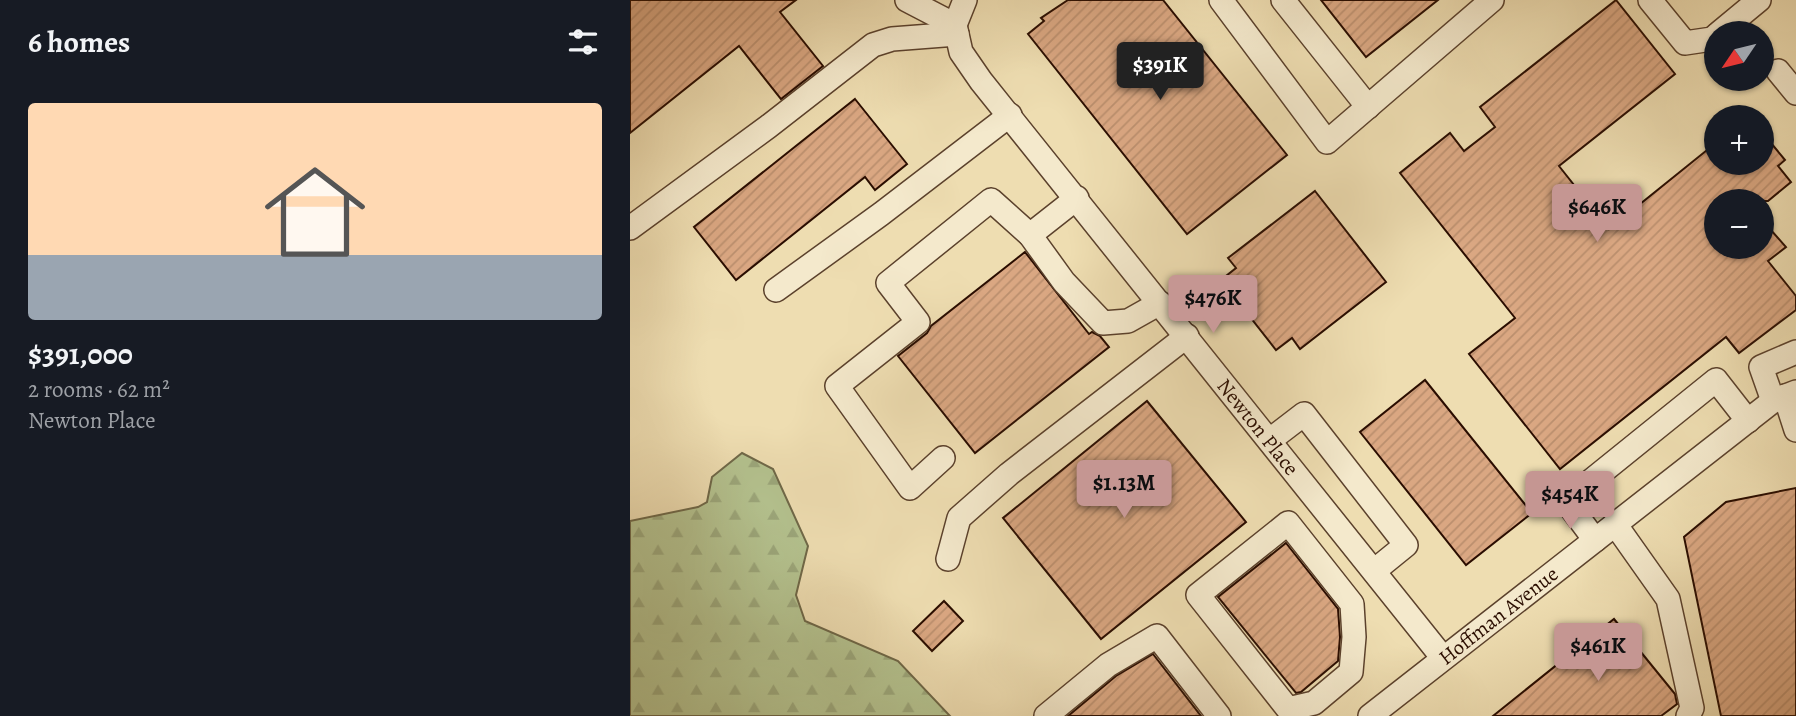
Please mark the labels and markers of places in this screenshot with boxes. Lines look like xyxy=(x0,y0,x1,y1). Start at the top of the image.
pin: $391K xyxy=(1111,42,1209,102)
pin: $646K xyxy=(1548,184,1646,244)
pin: $476K xyxy=(1164,276,1262,335)
pin: $1.13M xyxy=(1067,461,1181,520)
pin: $454K xyxy=(1521,472,1619,531)
pin: $461K xyxy=(1549,624,1647,683)

